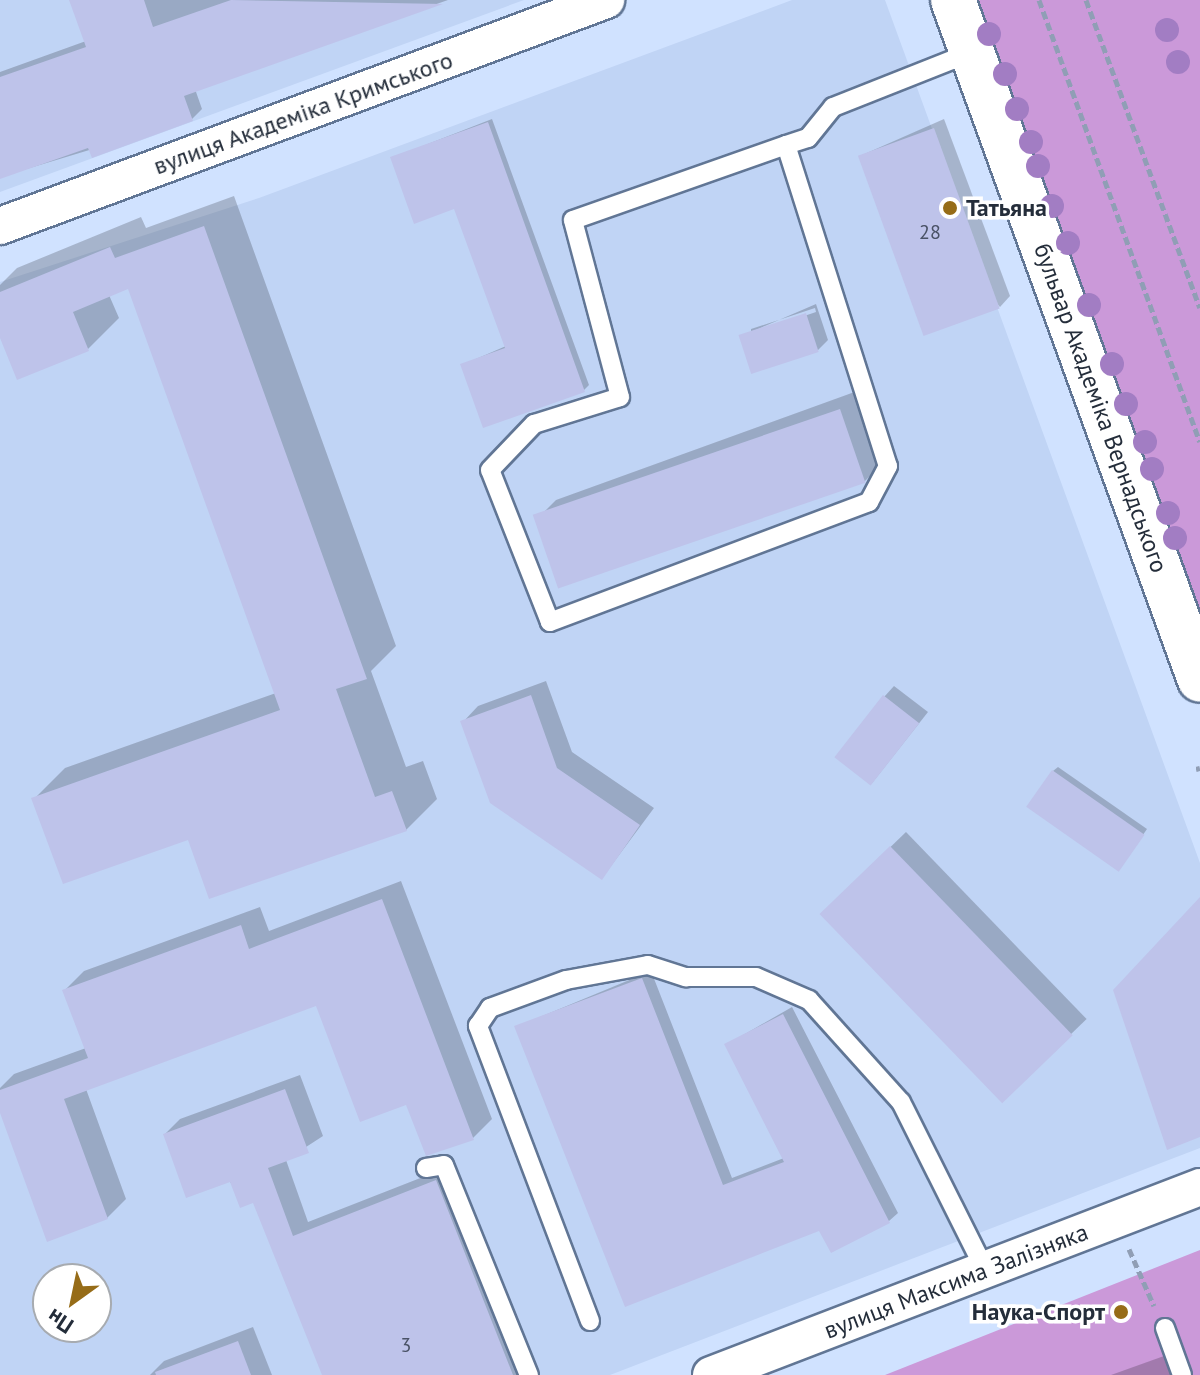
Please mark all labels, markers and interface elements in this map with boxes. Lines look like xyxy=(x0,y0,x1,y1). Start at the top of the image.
street label: вулиця Академіка Кримського xyxy=(149,45,457,181)
place label: Татьяна xyxy=(966,194,1047,222)
marker: Татьяна xyxy=(941,199,959,217)
house number: 28 xyxy=(919,220,941,244)
street label: бульвар Академіка Вернадського xyxy=(1028,239,1174,577)
street label: вулиця Максима Залізняка xyxy=(820,1217,1092,1345)
north arrow xyxy=(32,1263,112,1343)
place label: Наука-Спорт xyxy=(972,1298,1105,1326)
text: Пн xyxy=(42,1303,78,1340)
marker: Наука-Спорт xyxy=(1112,1303,1130,1321)
house number: 3 xyxy=(401,1333,411,1357)

